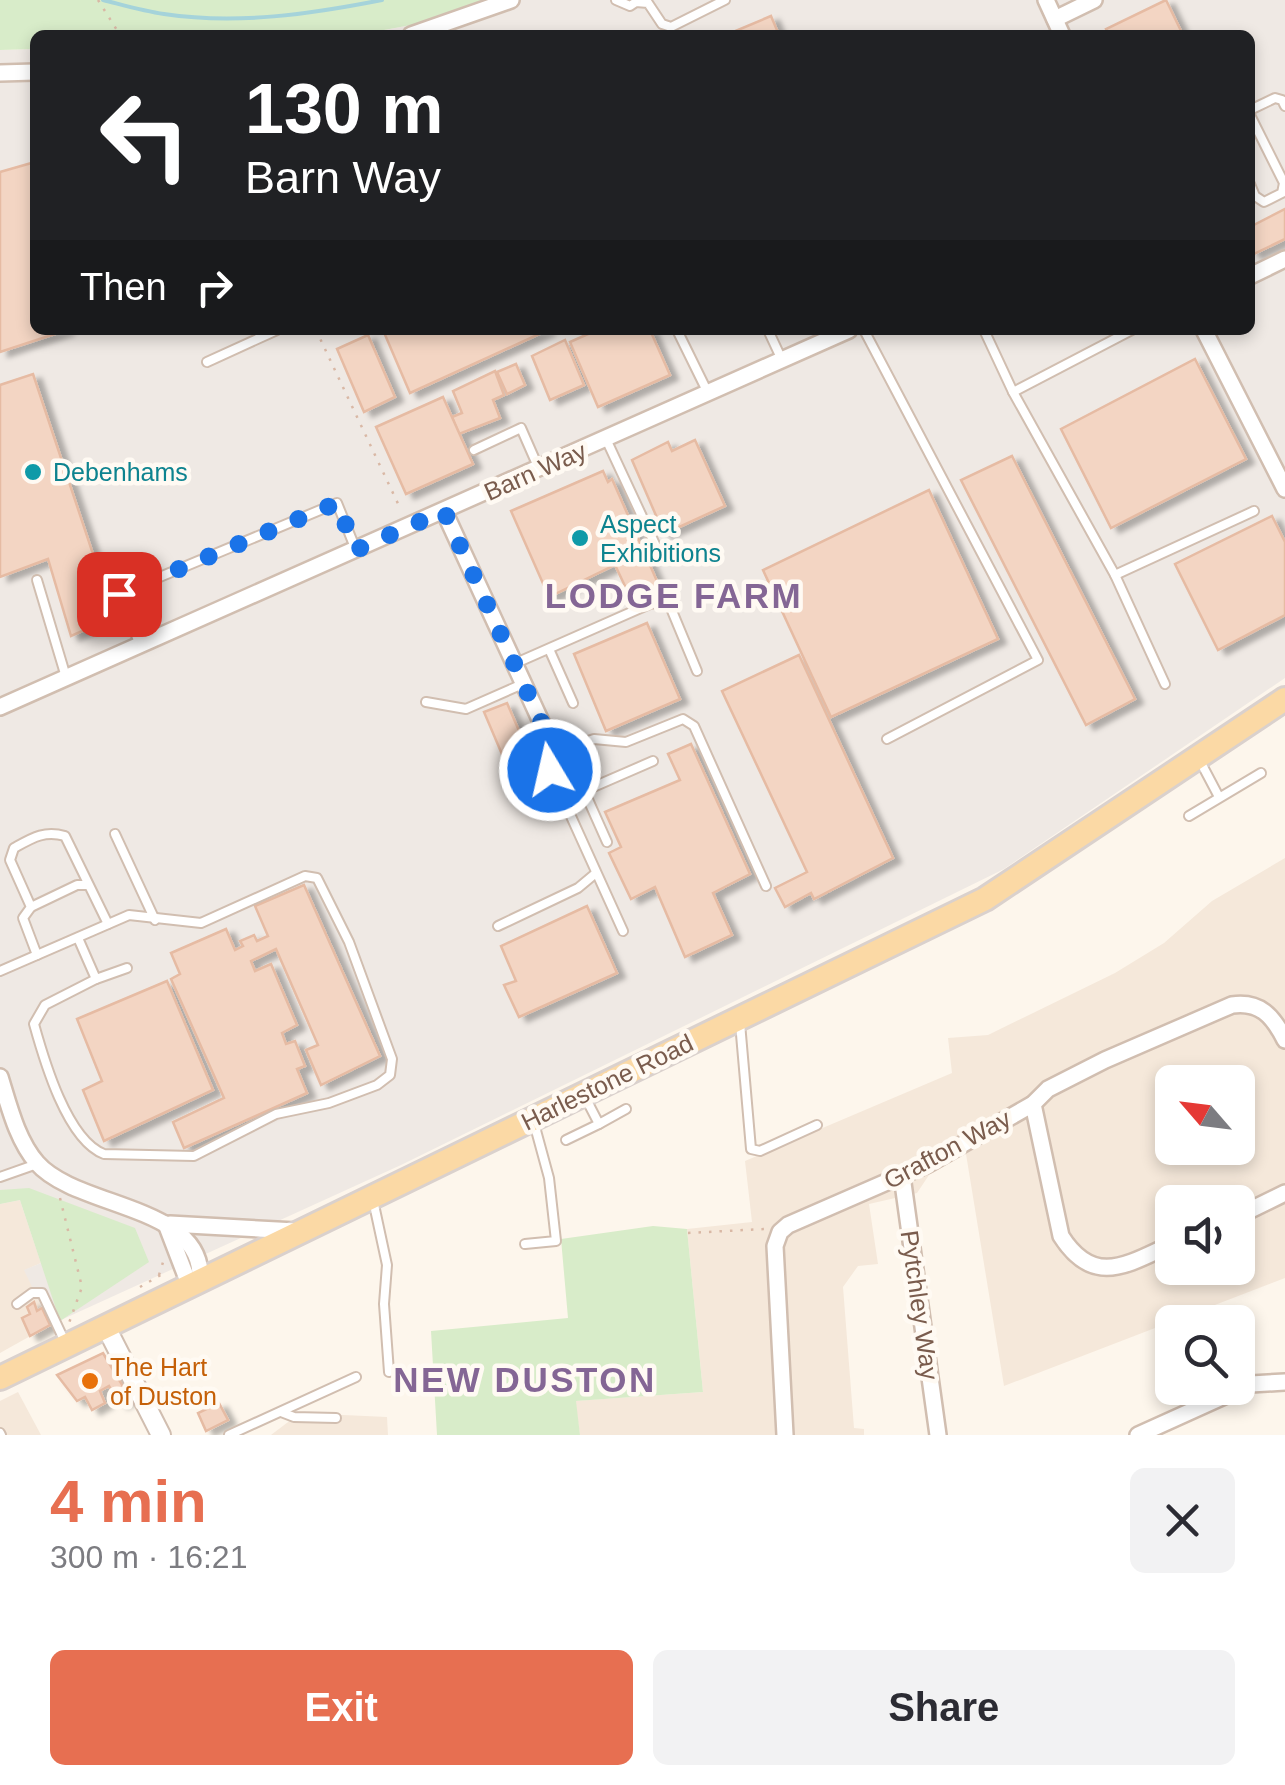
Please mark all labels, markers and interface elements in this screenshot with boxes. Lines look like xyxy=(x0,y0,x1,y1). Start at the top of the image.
icon: left xyxy=(80,70,210,200)
text: 130 m xyxy=(245,70,443,148)
text: Barn Way xyxy=(245,152,441,203)
icon: right xyxy=(187,260,242,315)
text: Then xyxy=(80,266,167,308)
street label: Barn Way xyxy=(480,436,591,506)
place label: Debenhams xyxy=(53,458,188,486)
marker: Debenhams xyxy=(22,461,44,483)
place label: Aspect Exhibitions xyxy=(600,510,721,567)
marker: Aspect Exhibitions xyxy=(569,527,591,549)
pin xyxy=(77,552,162,637)
icon: arrive xyxy=(92,567,147,622)
district label: LODGE FARM xyxy=(545,576,803,615)
position arrow xyxy=(498,718,602,822)
street label: Harlestone Road xyxy=(517,1028,697,1136)
north arrow xyxy=(1155,1065,1255,1165)
map controls xyxy=(1155,1065,1255,1405)
street label: Grafton Way xyxy=(879,1104,1016,1194)
button: sound xyxy=(1155,1185,1255,1285)
street label: Pytchley Way xyxy=(896,1229,944,1382)
button: search xyxy=(1155,1305,1255,1405)
place label: The Hart of Duston xyxy=(110,1353,217,1410)
district label: NEW DUSTON xyxy=(393,1360,657,1399)
marker: The Hart of Duston xyxy=(79,1370,101,1392)
text: 4 min xyxy=(50,1468,207,1535)
button: close xyxy=(1130,1468,1235,1573)
text: 300 m · 16:21 xyxy=(50,1539,247,1575)
button: Exit xyxy=(50,1650,633,1765)
button: Share xyxy=(653,1650,1235,1765)

